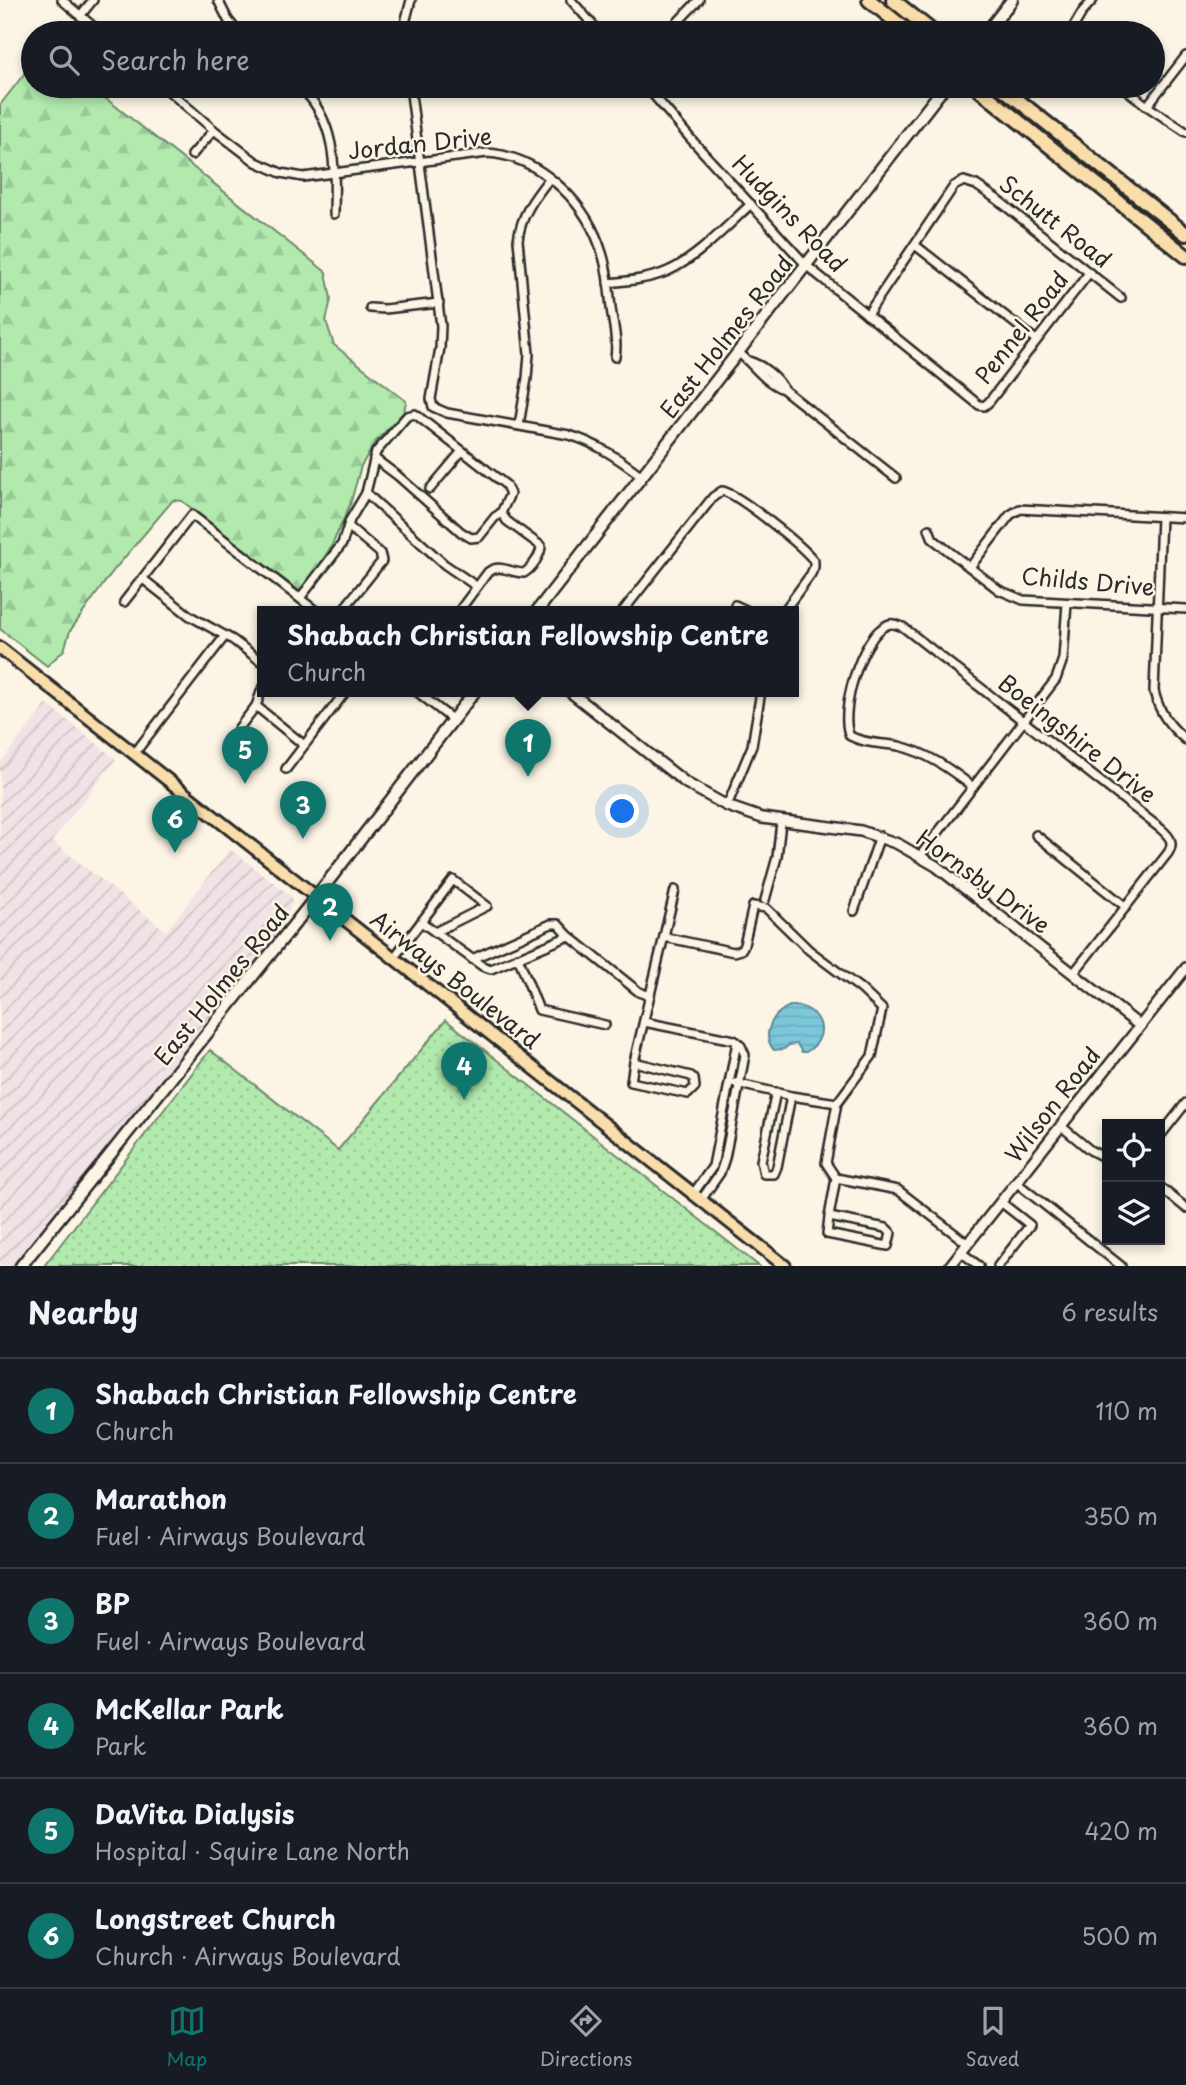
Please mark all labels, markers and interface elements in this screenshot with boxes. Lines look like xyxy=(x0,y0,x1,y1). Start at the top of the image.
search box xyxy=(21,21,1165,98)
text: Search here xyxy=(101,40,250,79)
icon: search xyxy=(45,41,83,79)
street label: Jordan Drive xyxy=(346,118,494,167)
street label: Hudgins Road xyxy=(725,146,855,280)
street label: Schutt Road xyxy=(992,166,1119,276)
street label: East Holmes Road xyxy=(651,247,801,425)
street label: Pennel Road xyxy=(965,263,1076,391)
street label: Childs Drive xyxy=(1020,557,1156,604)
popup xyxy=(257,606,799,697)
text: Shabach Christian Fellowship Centre xyxy=(287,615,769,654)
text: Church xyxy=(287,654,366,689)
street label: Boeingshire Drive xyxy=(991,665,1164,811)
pin: 1 xyxy=(505,719,551,777)
pin: 5 xyxy=(222,726,268,784)
pin: 3 xyxy=(280,781,326,839)
your location xyxy=(605,794,639,828)
pin: 6 xyxy=(152,795,198,853)
street label: Hornsby Drive xyxy=(910,820,1058,941)
pin: 2 xyxy=(307,883,353,941)
street label: East Holmes Road xyxy=(145,896,297,1072)
street label: Airways Boulevard xyxy=(364,901,548,1056)
street label: Wilson Road xyxy=(995,1039,1108,1169)
pin: 4 xyxy=(441,1042,487,1100)
map controls xyxy=(1102,1119,1165,1245)
button: locate xyxy=(1102,1119,1165,1182)
button: layers xyxy=(1102,1182,1165,1245)
text: Nearby xyxy=(28,1289,138,1334)
text: 6 results xyxy=(1062,1294,1158,1329)
text: Shabach Christian Fellowship Centre xyxy=(95,1374,577,1413)
text: 1 xyxy=(46,1393,57,1428)
text: 110 m xyxy=(1096,1393,1158,1428)
text: Church xyxy=(95,1413,174,1448)
text: Marathon xyxy=(95,1479,227,1518)
text: 2 xyxy=(43,1498,59,1533)
text: 350 m xyxy=(1083,1498,1158,1533)
text: Fuel · Airways Boulevard xyxy=(95,1518,365,1553)
text: BP xyxy=(95,1584,130,1623)
text: 3 xyxy=(43,1603,59,1638)
text: 360 m xyxy=(1083,1603,1158,1638)
text: Fuel · Airways Boulevard xyxy=(95,1623,365,1658)
text: McKellar Park xyxy=(95,1689,284,1728)
text: 4 xyxy=(43,1708,59,1743)
text: 360 m xyxy=(1083,1708,1158,1743)
text: Park xyxy=(95,1728,146,1763)
text: DaVita Dialysis xyxy=(95,1794,294,1833)
text: 5 xyxy=(44,1813,58,1848)
text: 420 m xyxy=(1084,1813,1158,1848)
text: Hospital · Squire Lane North xyxy=(95,1833,410,1868)
text: Longstreet Church xyxy=(95,1899,336,1938)
text: 6 xyxy=(43,1918,59,1953)
text: 500 m xyxy=(1081,1918,1158,1953)
text: Church · Airways Boulevard xyxy=(95,1938,401,1973)
tab: Map xyxy=(167,2002,207,2072)
tab: Directions xyxy=(540,2002,633,2072)
tab: Saved xyxy=(966,2002,1019,2072)

